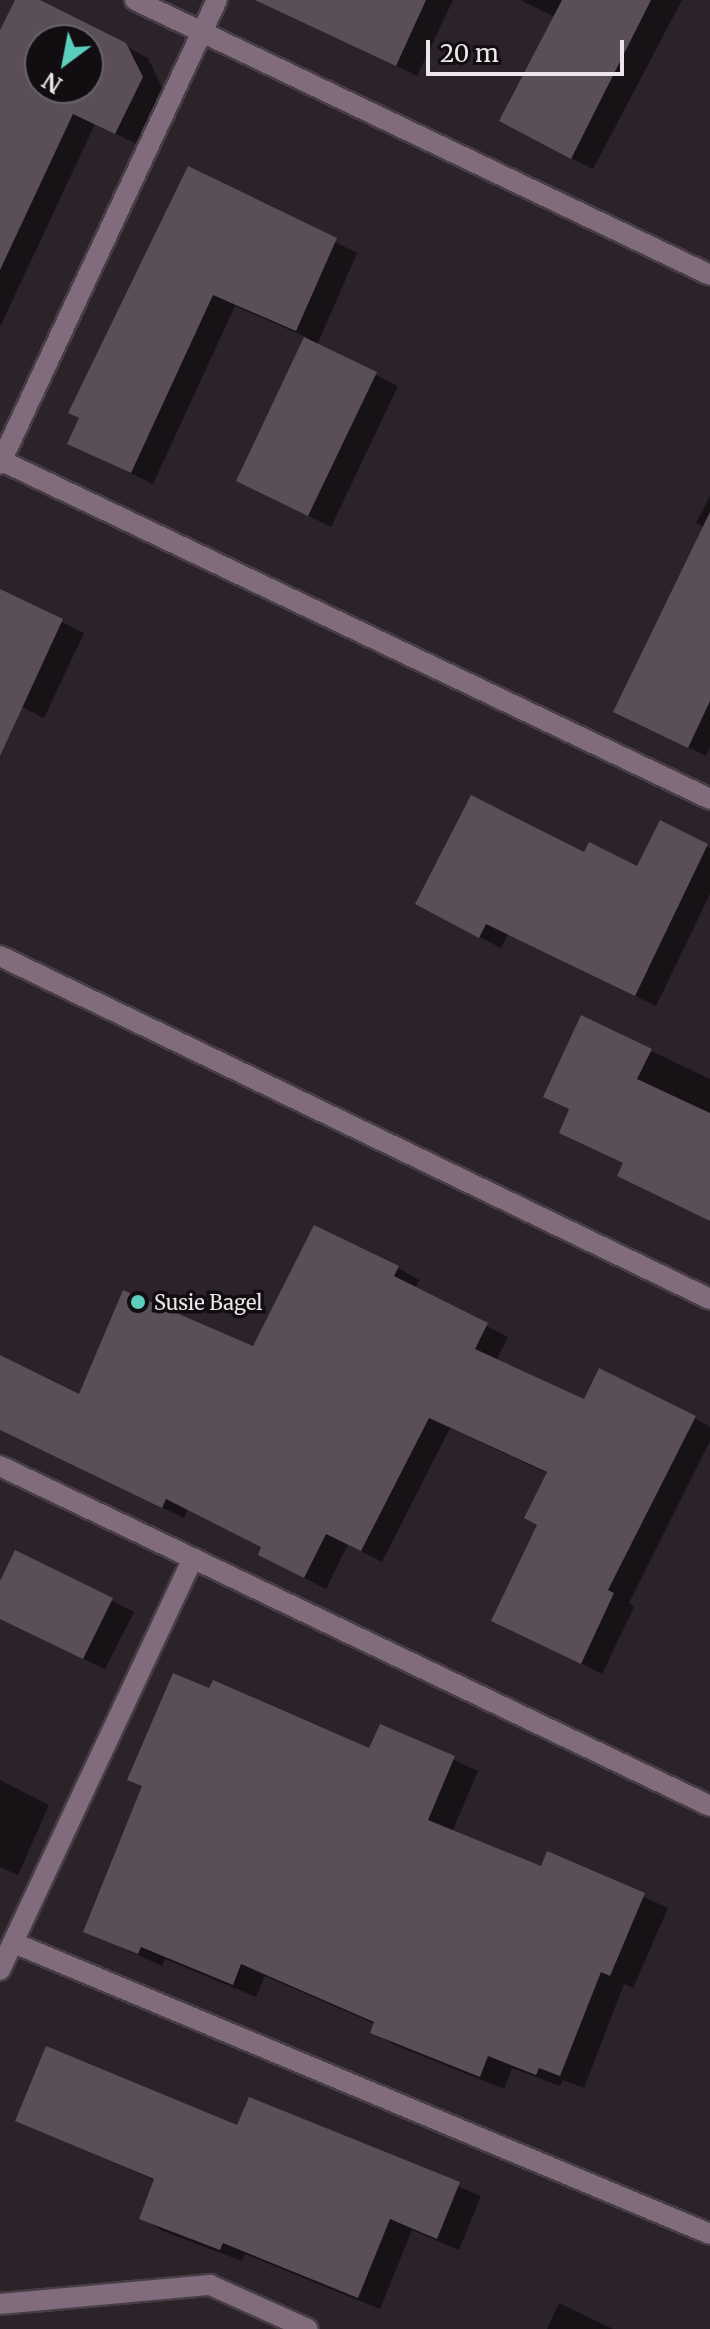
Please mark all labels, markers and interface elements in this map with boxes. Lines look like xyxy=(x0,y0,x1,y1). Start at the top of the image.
north arrow xyxy=(24,24,104,104)
scale bar xyxy=(430,24,628,74)
text: 20 m xyxy=(440,38,499,69)
text: N xyxy=(38,66,67,99)
place label: Susie Bagel xyxy=(154,1290,262,1314)
marker: Susie Bagel xyxy=(129,1293,147,1311)

